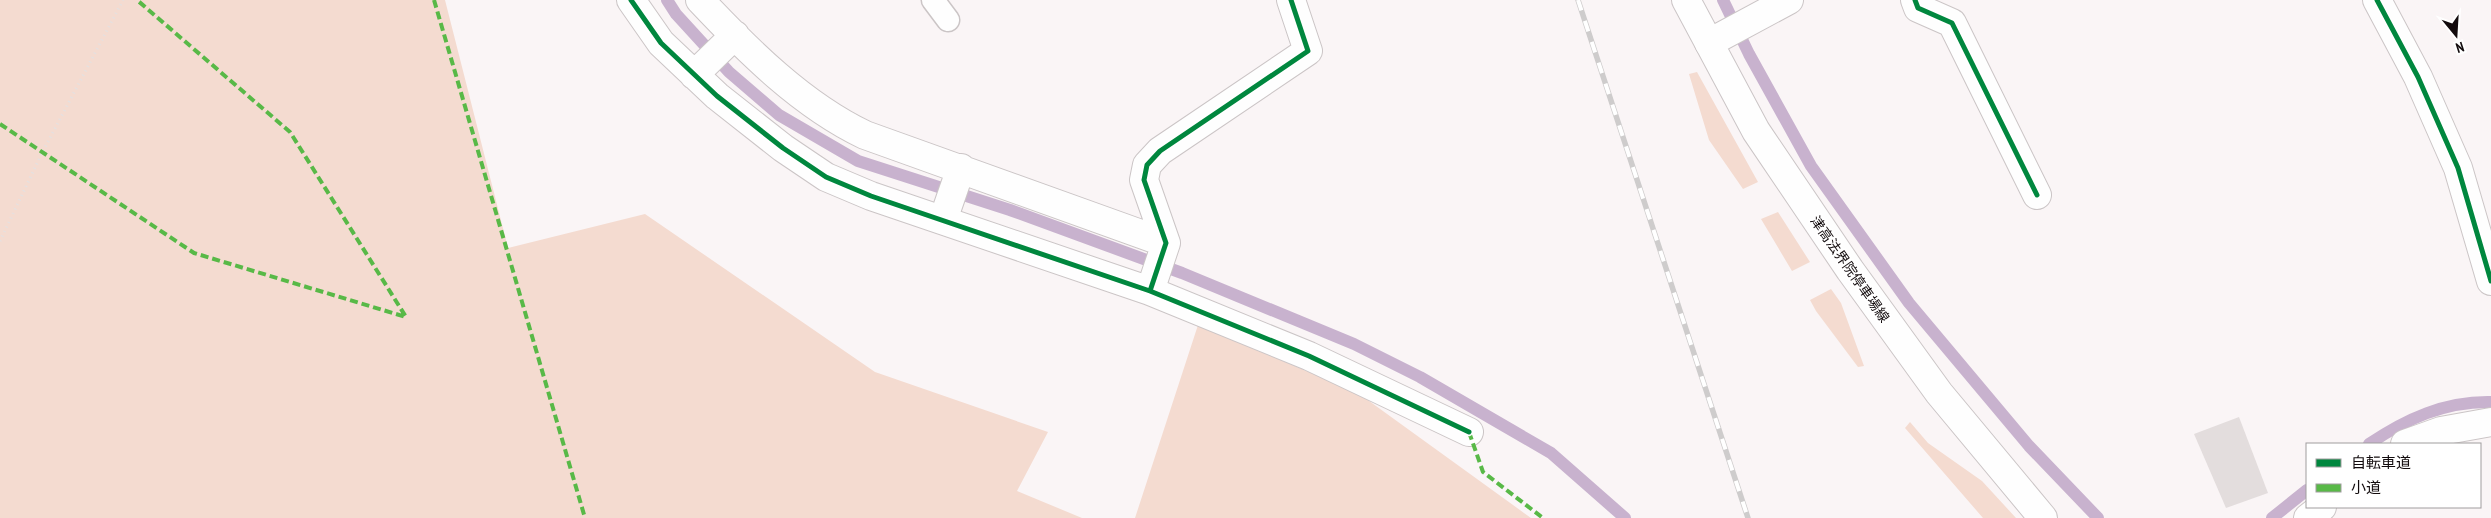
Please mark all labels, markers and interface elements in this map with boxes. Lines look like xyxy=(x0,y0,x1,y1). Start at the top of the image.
north arrow xyxy=(2431,10,2481,60)
text: N xyxy=(2454,38,2466,57)
street label: 津高法界院停車場線 xyxy=(1806,212,1894,326)
legend xyxy=(2306,443,2481,508)
text: 自転車道 xyxy=(2351,453,2411,472)
text: 小道 xyxy=(2351,478,2381,497)

